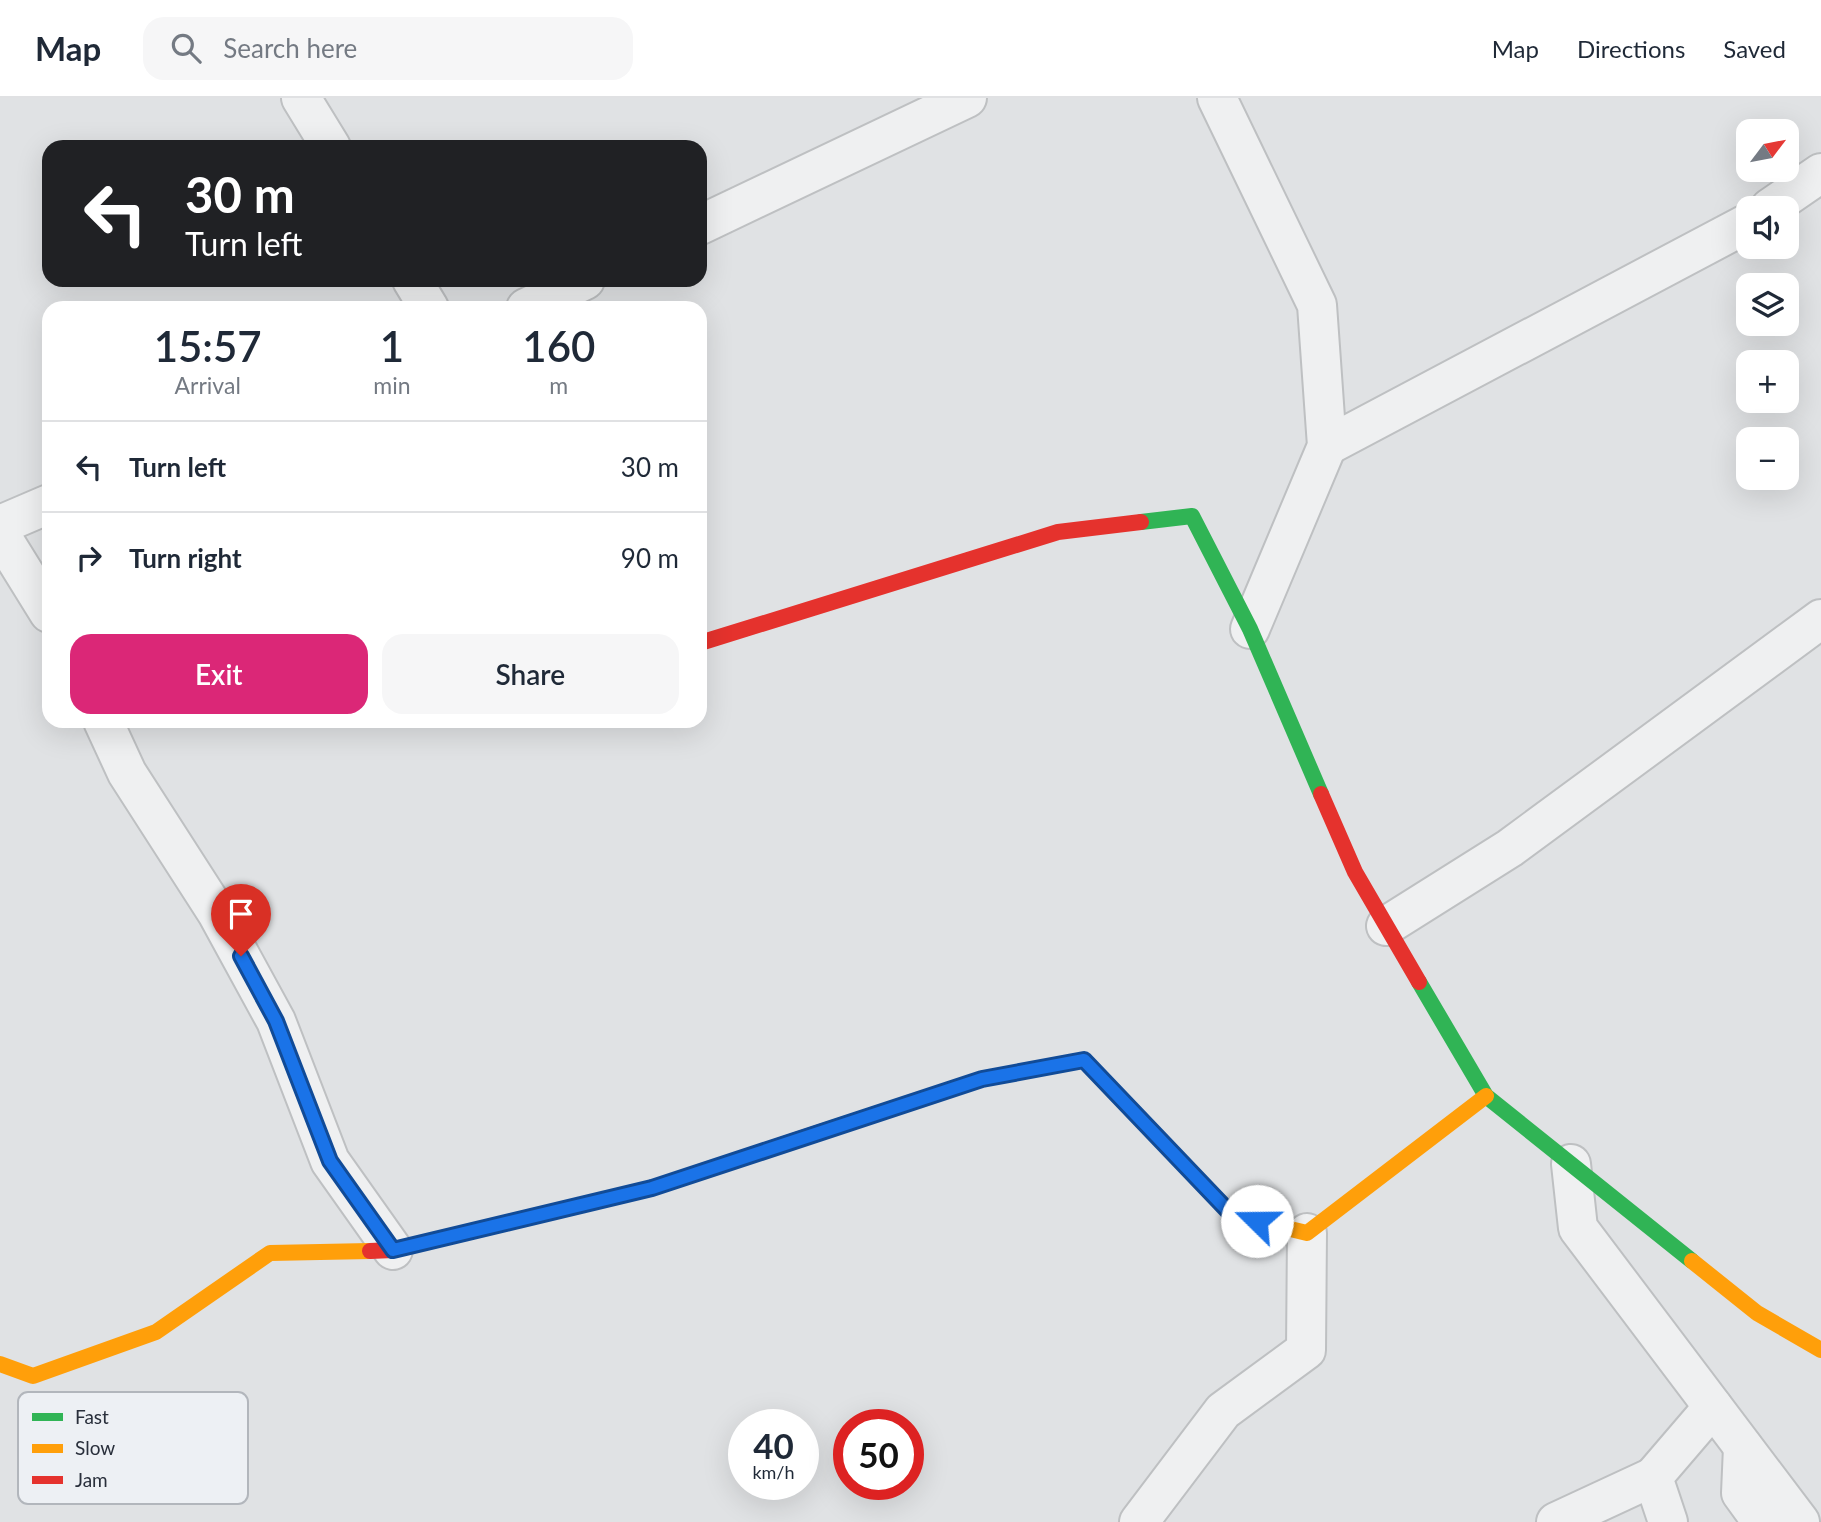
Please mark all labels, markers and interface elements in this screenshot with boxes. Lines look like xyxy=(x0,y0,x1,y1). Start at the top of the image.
search box xyxy=(143,17,633,80)
text: Map xyxy=(35,28,101,68)
icon: search xyxy=(167,29,205,67)
text: Search here xyxy=(223,32,357,64)
text: Map xyxy=(1492,34,1539,63)
text: Directions xyxy=(1577,34,1685,63)
text: Saved xyxy=(1723,34,1786,63)
north arrow xyxy=(1736,119,1799,182)
map controls xyxy=(1736,119,1799,490)
text: 30 m xyxy=(185,165,295,223)
icon: left xyxy=(70,168,161,259)
button: sound xyxy=(1736,196,1799,259)
text: Turn left xyxy=(185,224,302,263)
button: layers xyxy=(1736,273,1799,336)
text: 15:57 xyxy=(154,321,262,371)
text: 1 xyxy=(380,321,404,371)
text: 160 xyxy=(522,321,595,371)
button: + xyxy=(1736,350,1799,413)
text: Arrival xyxy=(175,371,241,399)
text: min xyxy=(373,371,411,399)
text: m xyxy=(549,371,568,399)
button: − xyxy=(1736,427,1799,490)
icon: left xyxy=(70,448,108,486)
text: Turn left xyxy=(129,451,226,483)
text: 30 m xyxy=(621,451,679,483)
icon: right xyxy=(70,539,108,577)
text: Turn right xyxy=(129,542,242,574)
text: 90 m xyxy=(621,542,679,574)
button: Exit xyxy=(70,634,368,714)
button: Share xyxy=(382,634,679,714)
pin xyxy=(211,884,271,956)
icon: arrive xyxy=(222,895,260,933)
position arrow xyxy=(1220,1184,1294,1258)
legend xyxy=(18,1392,248,1504)
text: Fast xyxy=(75,1405,109,1428)
speed limit sign: 50 xyxy=(833,1409,924,1500)
text: 40 xyxy=(753,1424,794,1466)
text: Slow xyxy=(75,1436,115,1459)
text: km/h xyxy=(752,1461,795,1483)
text: Jam xyxy=(75,1468,108,1491)

